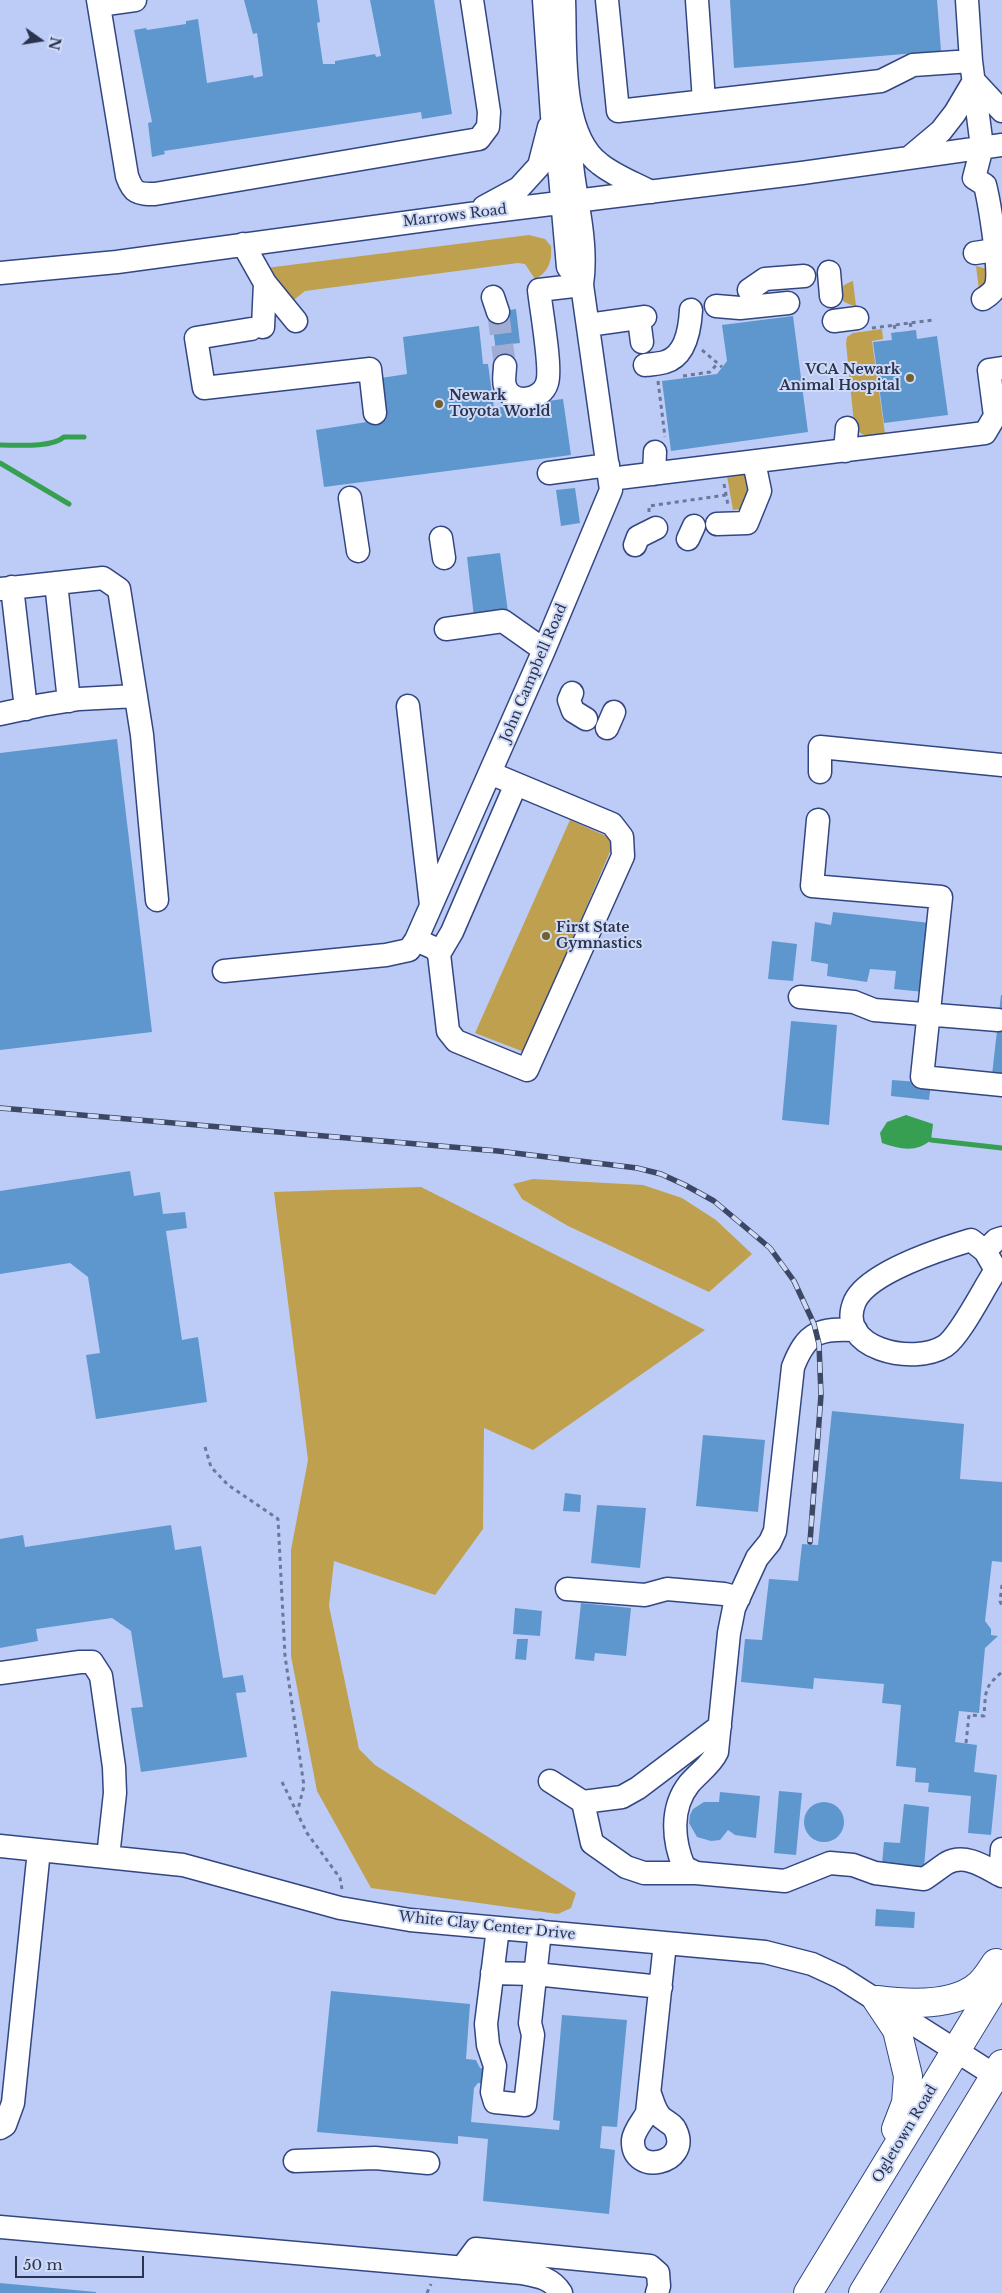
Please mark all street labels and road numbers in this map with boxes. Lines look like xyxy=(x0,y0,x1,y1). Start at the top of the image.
street label: Marrows Road xyxy=(402,201,508,231)
street label: John Campbell Road xyxy=(497,601,571,745)
street label: White Clay Center Drive xyxy=(398,1908,576,1944)
street label: Ogletown Road xyxy=(869,2082,941,2186)

